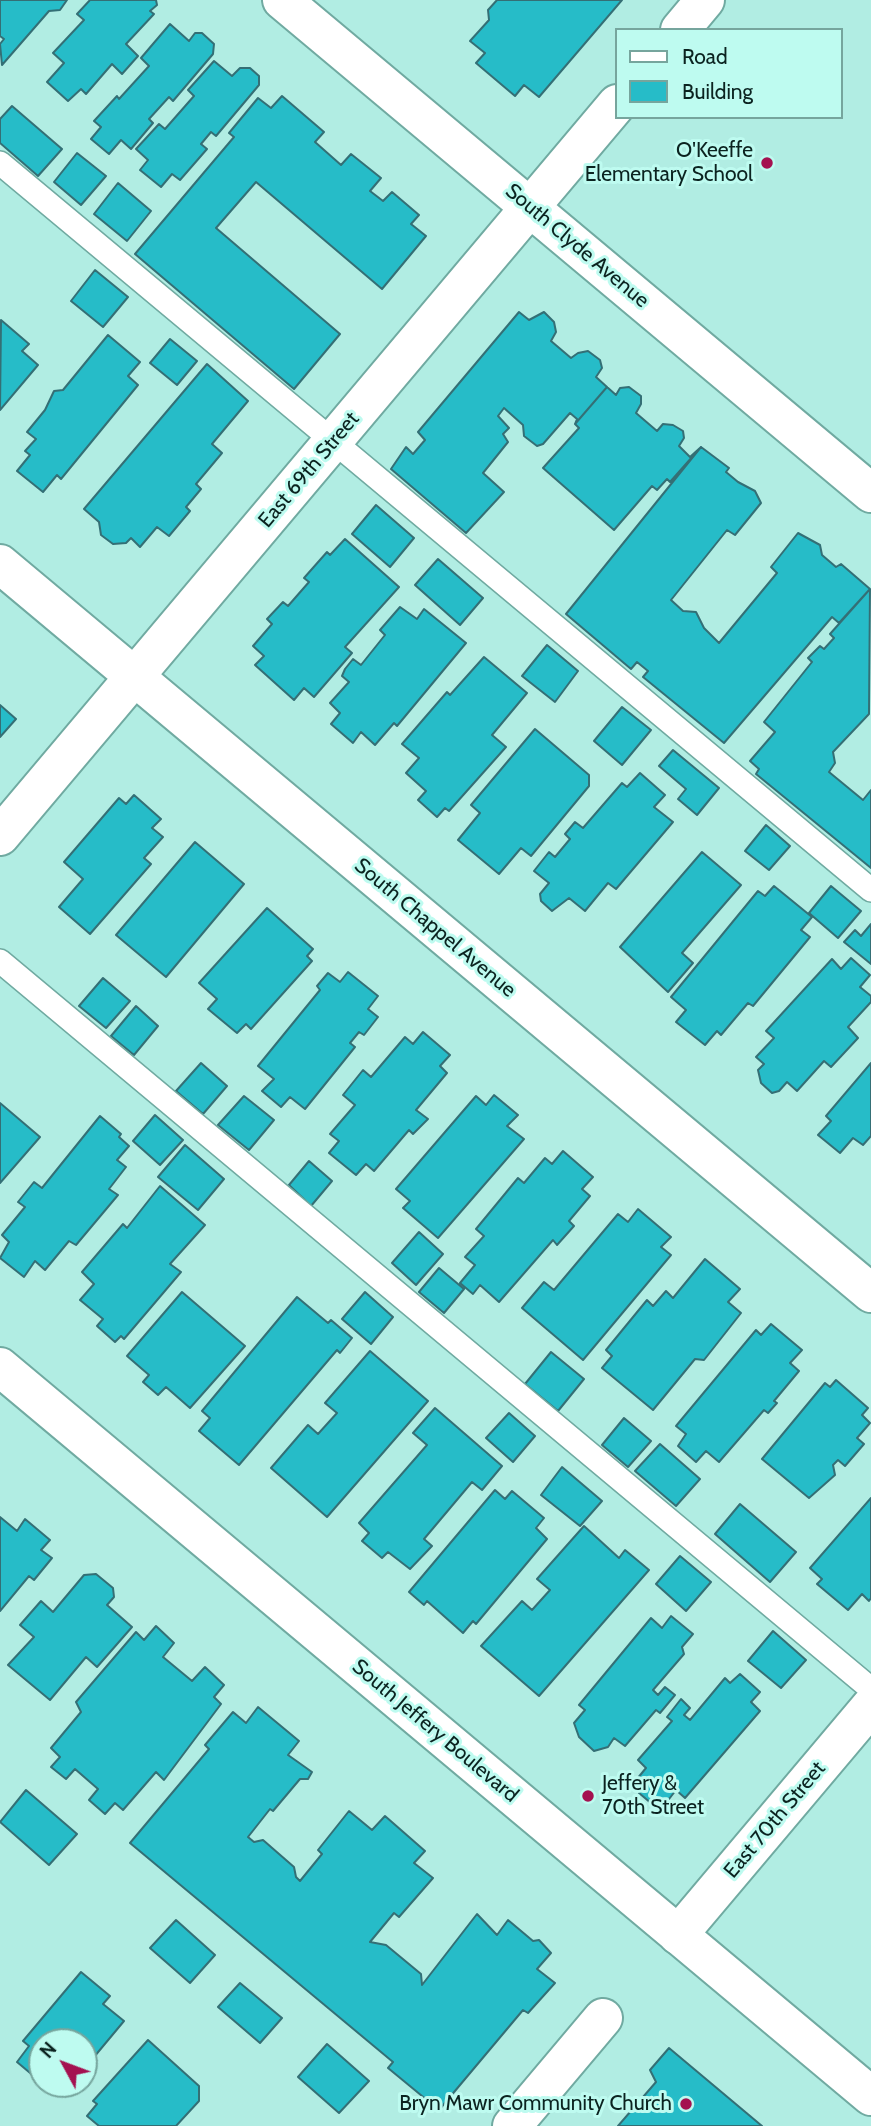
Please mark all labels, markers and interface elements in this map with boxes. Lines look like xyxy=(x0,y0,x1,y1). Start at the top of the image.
legend xyxy=(616,28,843,119)
text: Road xyxy=(682,44,728,69)
text: Building xyxy=(682,79,753,104)
place label: O'Keeffe Elementary School xyxy=(585,138,753,188)
marker: O'Keeffe Elementary School xyxy=(759,155,775,171)
street label: South Clyde Avenue xyxy=(500,179,654,313)
street label: East 69th Street xyxy=(253,407,365,533)
street label: South Chappel Avenue xyxy=(349,853,521,1003)
street label: South Jeffery Boulevard xyxy=(347,1654,523,1808)
street label: East 70th Street xyxy=(719,1757,831,1883)
place label: Jeffery & 70th Street xyxy=(602,1771,704,1821)
marker: Jeffery & 70th Street xyxy=(580,1788,596,1804)
north arrow xyxy=(28,2028,98,2098)
text: N xyxy=(35,2038,61,2063)
place label: Bryn Mawr Community Church xyxy=(399,2091,672,2117)
marker: Bryn Mawr Community Church xyxy=(678,2096,694,2112)

